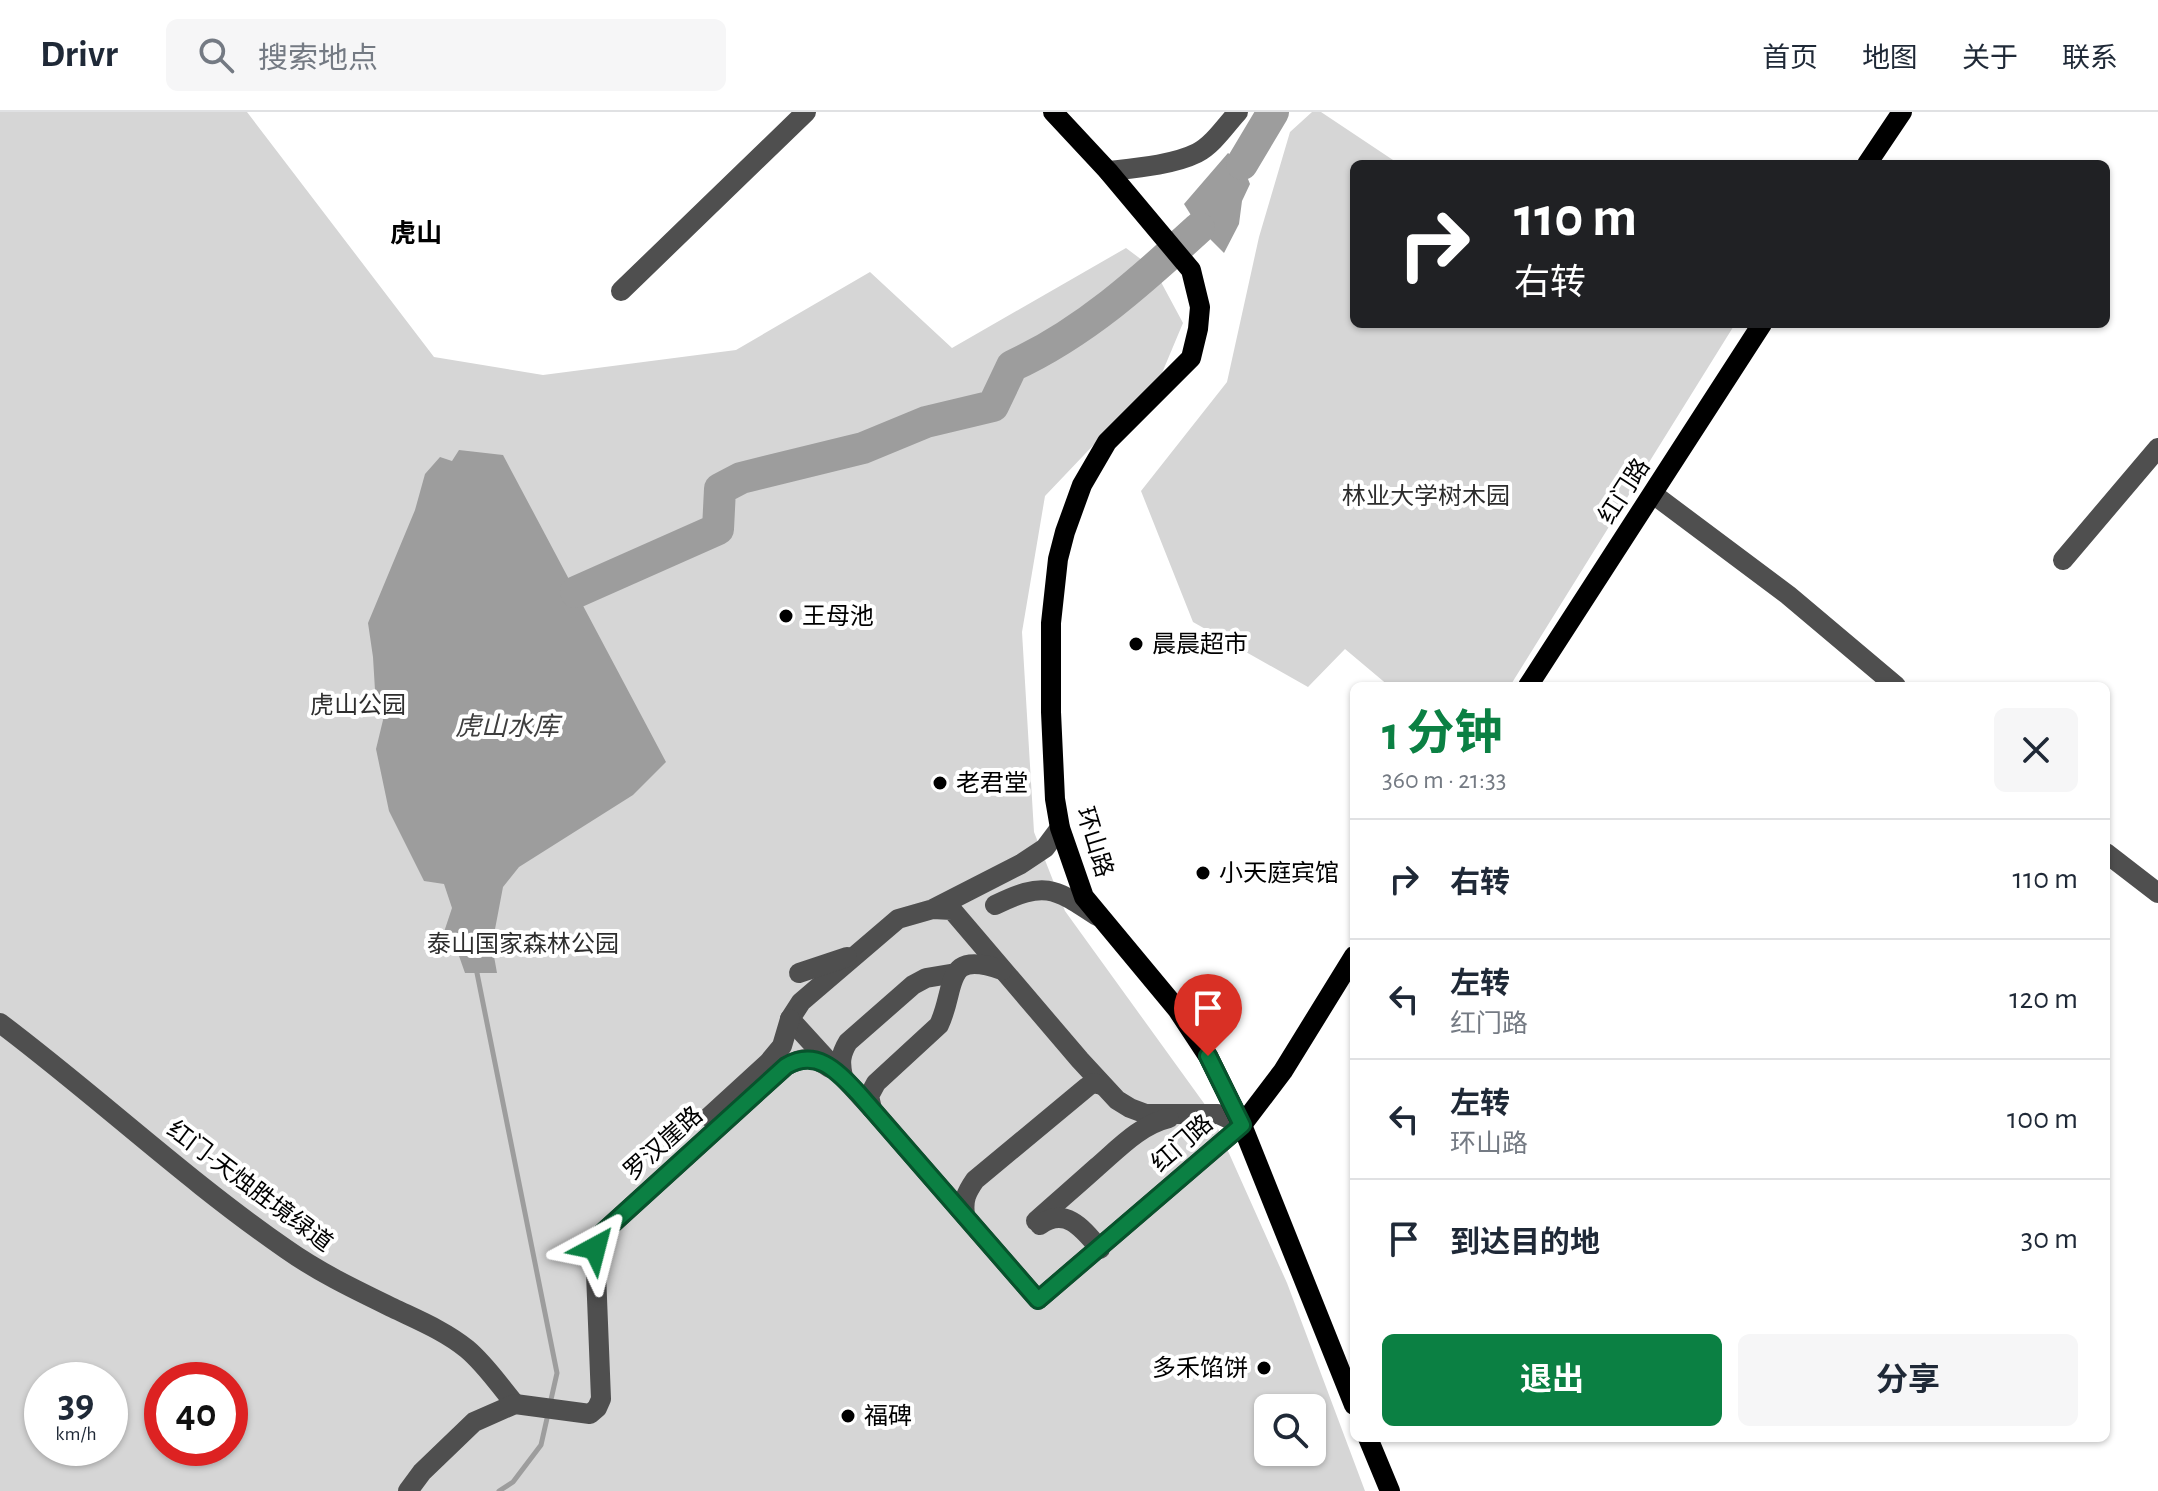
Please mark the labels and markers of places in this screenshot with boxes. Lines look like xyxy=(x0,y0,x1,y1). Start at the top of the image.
place label: 王母池 xyxy=(802,603,874,629)
marker: 王母池 xyxy=(777,607,795,625)
place label: 晨晨超市 xyxy=(1152,631,1248,657)
marker: 晨晨超市 xyxy=(1127,635,1145,653)
place label: 老君堂 xyxy=(956,770,1028,796)
marker: 老君堂 xyxy=(931,774,949,792)
place label: 小天庭宾馆 xyxy=(1219,860,1339,886)
marker: 小天庭宾馆 xyxy=(1194,864,1212,882)
pin xyxy=(1174,974,1242,1056)
place label: 多禾馅饼 xyxy=(1152,1355,1248,1381)
marker: 多禾馅饼 xyxy=(1255,1359,1273,1377)
place label: 福碑 xyxy=(864,1403,912,1429)
marker: 福碑 xyxy=(839,1407,857,1425)

